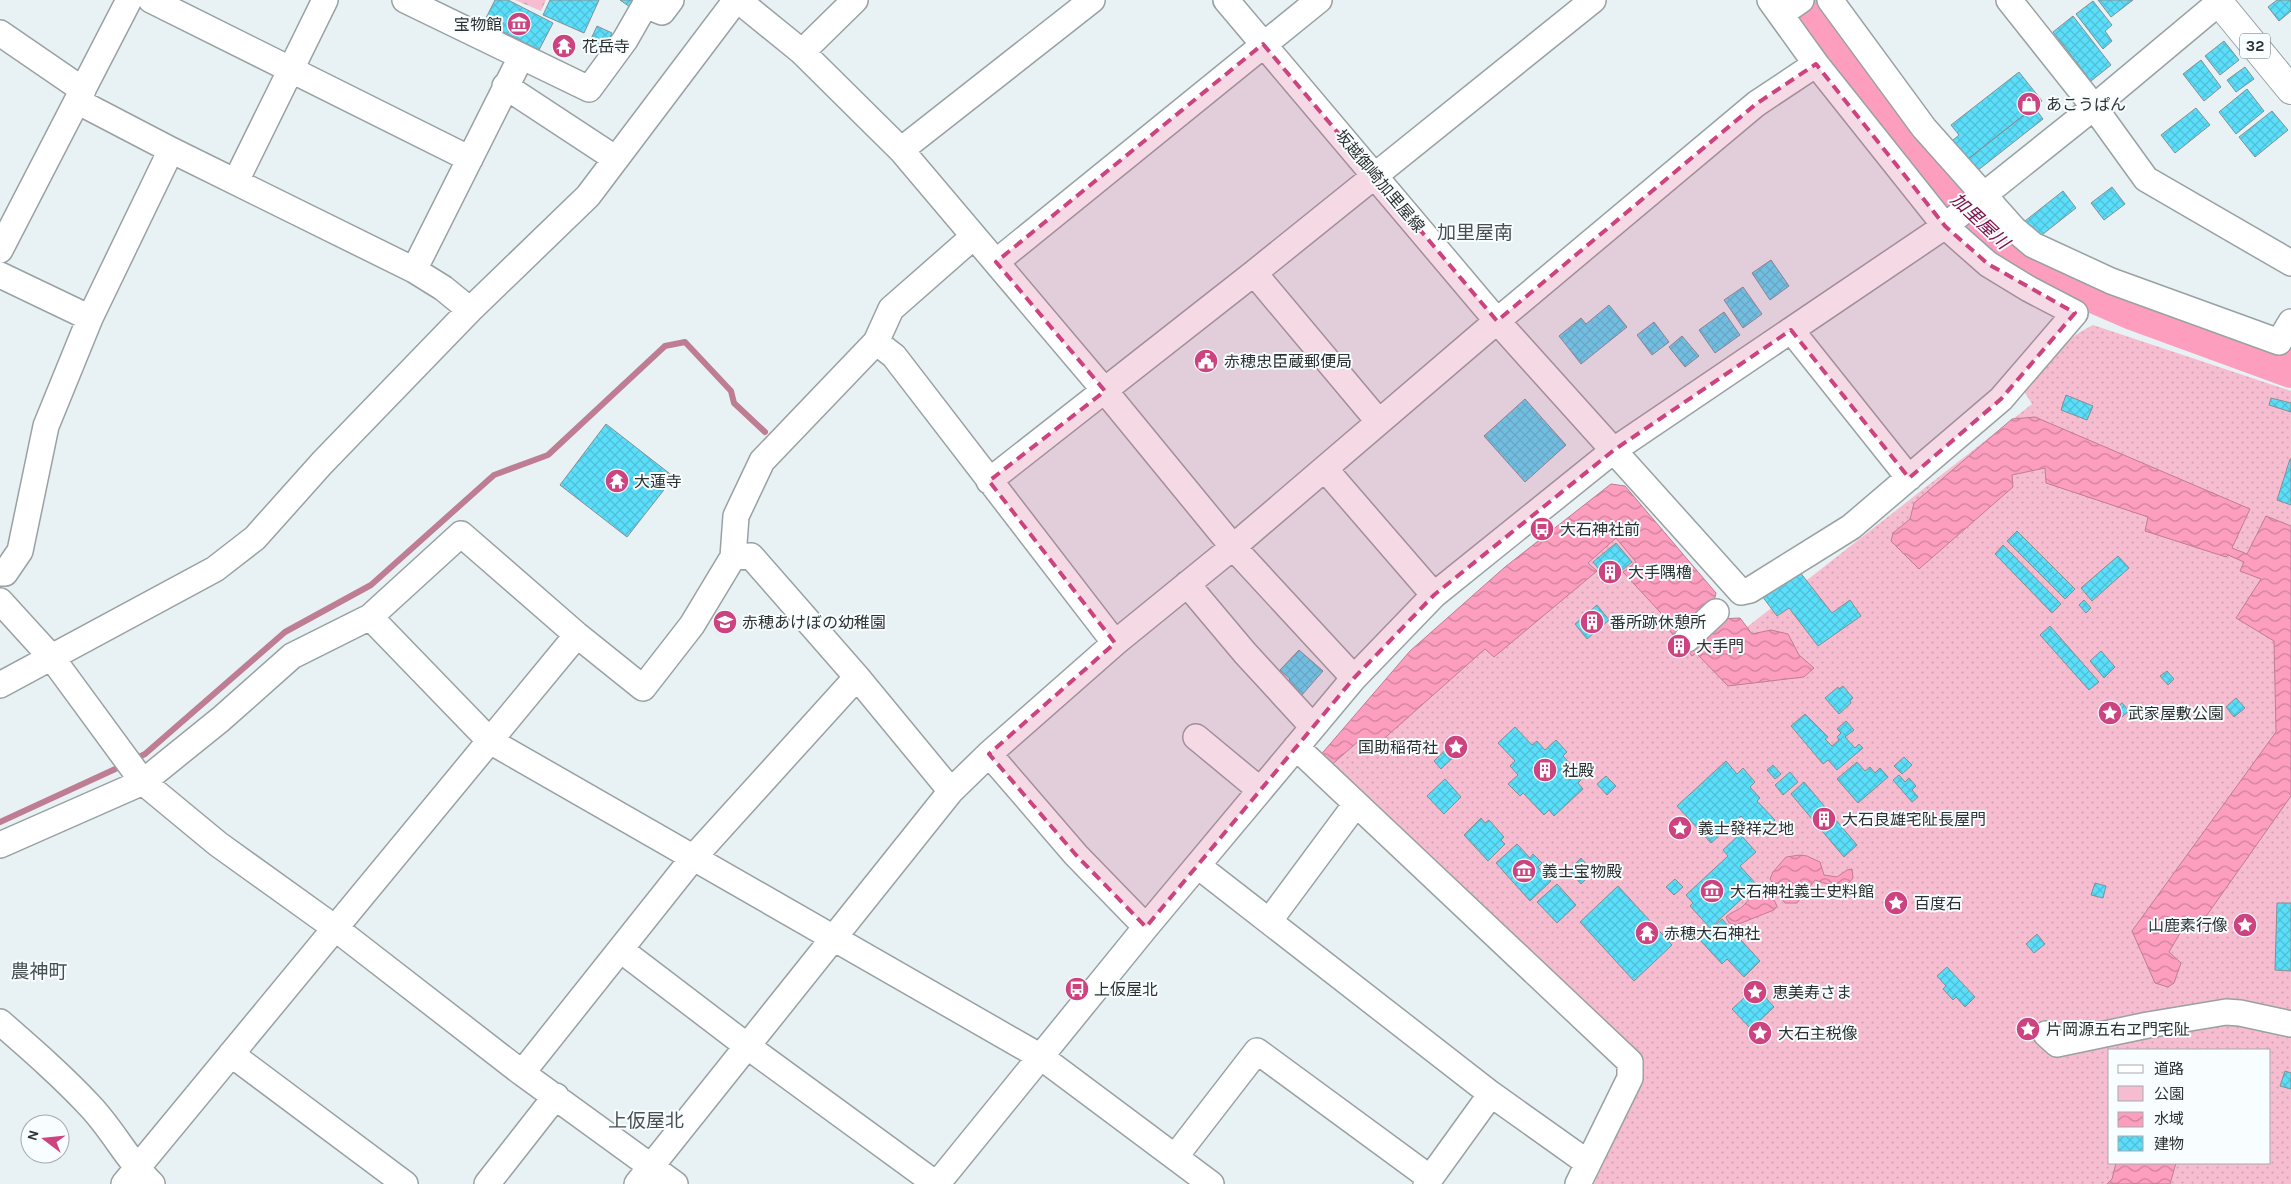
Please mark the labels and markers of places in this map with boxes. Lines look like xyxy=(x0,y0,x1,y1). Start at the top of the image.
museum icon: 宝物館 xyxy=(506,11,532,37)
place label: 宝物館 xyxy=(454,15,502,34)
temple icon: 花岳寺 xyxy=(551,33,577,59)
place label: 花岳寺 xyxy=(582,37,630,56)
shop icon: あこうぱん xyxy=(2016,91,2042,117)
place label: あこうぱん xyxy=(2046,95,2126,114)
public building icon: 赤穂忠臣蔵郵便局 xyxy=(1193,348,1219,374)
place label: 赤穂忠臣蔵郵便局 xyxy=(1224,352,1352,371)
temple icon: 大蓮寺 xyxy=(604,468,630,494)
place label: 大蓮寺 xyxy=(634,472,682,491)
bus stop icon: 大石神社前 xyxy=(1529,516,1555,542)
place label: 大石神社前 xyxy=(1560,520,1640,539)
building icon: 大手隅櫓 xyxy=(1597,559,1623,585)
place label: 大手隅櫓 xyxy=(1628,563,1692,582)
school or university icon: 赤穂あけぼの幼稚園 xyxy=(712,609,738,635)
building icon: 番所跡休憩所 xyxy=(1579,609,1605,635)
place label: 赤穂あけぼの幼稚園 xyxy=(742,613,886,632)
place label: 番所跡休憩所 xyxy=(1610,613,1706,632)
building icon: 大手門 xyxy=(1666,633,1692,659)
place label: 大手門 xyxy=(1696,637,1744,656)
place icon: 武家屋敷公園 xyxy=(2097,700,2123,726)
place label: 武家屋敷公園 xyxy=(2128,704,2224,723)
place icon: 国助稲荷社 xyxy=(1443,734,1469,760)
place label: 国助稲荷社 xyxy=(1358,738,1438,757)
building icon: 社殿 xyxy=(1532,757,1558,783)
place label: 社殿 xyxy=(1562,761,1594,780)
building icon: 大石良雄宅阯長屋門 xyxy=(1811,806,1837,832)
place label: 大石良雄宅阯長屋門 xyxy=(1842,810,1986,829)
place icon: 義士發祥之地 xyxy=(1667,815,1693,841)
place label: 義士發祥之地 xyxy=(1698,819,1794,838)
museum icon: 義士宝物殿 xyxy=(1511,858,1537,884)
place label: 義士宝物殿 xyxy=(1542,862,1622,881)
museum icon: 大石神社義士史料館 xyxy=(1699,878,1725,904)
place label: 大石神社義士史料館 xyxy=(1730,882,1874,901)
place icon: 百度石 xyxy=(1883,890,1909,916)
place label: 百度石 xyxy=(1914,894,1962,913)
place icon: 山鹿素行像 xyxy=(2232,912,2258,938)
place label: 山鹿素行像 xyxy=(2148,916,2228,935)
temple icon: 赤穂大石神社 xyxy=(1634,920,1660,946)
place label: 赤穂大石神社 xyxy=(1664,924,1760,943)
bus stop icon: 上仮屋北 xyxy=(1064,976,1090,1002)
place icon: 恵美寿さま xyxy=(1742,979,1768,1005)
place label: 上仮屋北 xyxy=(1094,980,1158,999)
place label: 恵美寿さま xyxy=(1772,983,1852,1002)
place icon: 片岡源五右ヱ門宅阯 xyxy=(2015,1016,2041,1042)
place icon: 大石主税像 xyxy=(1747,1020,1773,1046)
place label: 片岡源五右ヱ門宅阯 xyxy=(2046,1020,2190,1039)
place label: 大石主税像 xyxy=(1778,1024,1858,1043)

